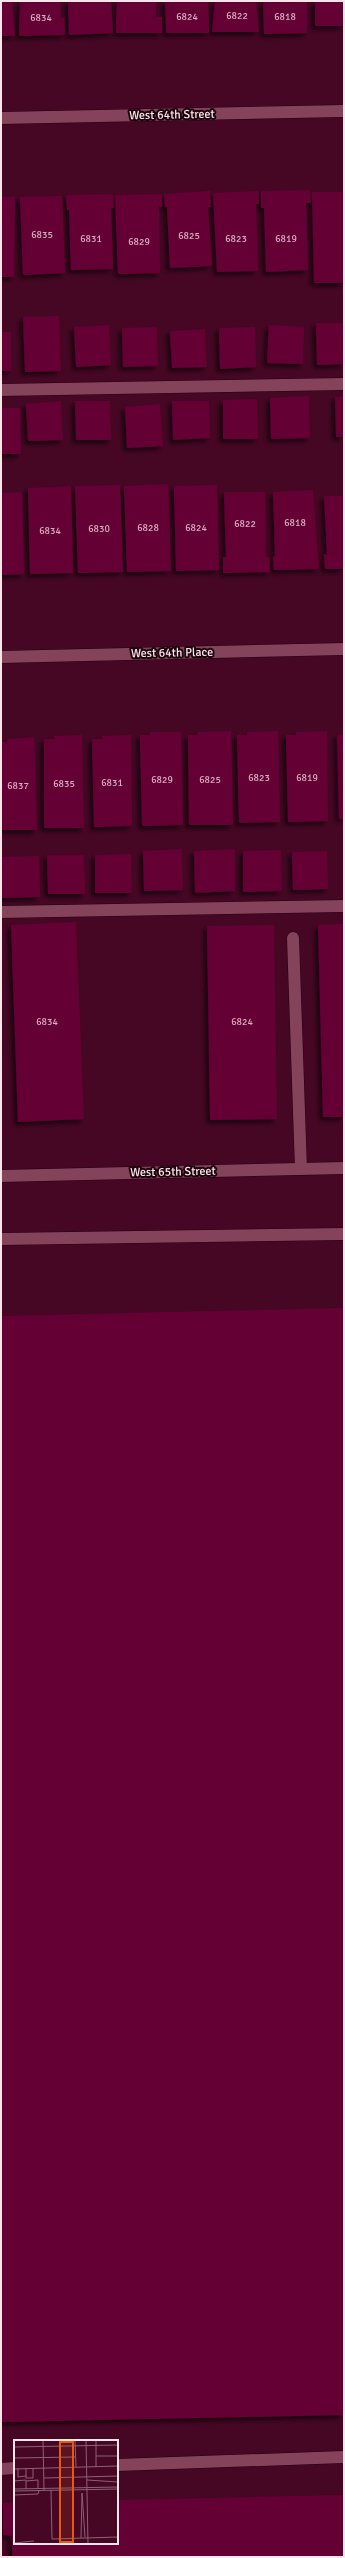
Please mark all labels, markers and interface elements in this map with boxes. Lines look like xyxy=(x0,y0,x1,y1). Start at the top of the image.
house number: 6822 xyxy=(226,10,248,22)
house number: 6824 xyxy=(176,11,198,23)
house number: 6818 xyxy=(274,11,296,23)
house number: 6834 xyxy=(30,12,52,24)
street label: West 64th Street xyxy=(129,107,215,123)
house number: 6835 xyxy=(31,229,53,241)
house number: 6825 xyxy=(178,230,200,242)
house number: 6831 xyxy=(80,233,102,245)
house number: 6823 xyxy=(225,233,247,245)
house number: 6819 xyxy=(275,233,297,245)
house number: 6829 xyxy=(128,236,150,248)
house number: 6818 xyxy=(284,517,306,529)
house number: 6822 xyxy=(234,518,256,530)
house number: 6828 xyxy=(137,522,159,534)
house number: 6824 xyxy=(185,522,207,534)
house number: 6830 xyxy=(88,523,110,535)
house number: 6834 xyxy=(39,525,61,537)
street label: West 64th Place xyxy=(131,645,213,661)
house number: 6823 xyxy=(248,772,270,784)
house number: 6819 xyxy=(296,772,318,784)
house number: 6829 xyxy=(151,774,173,786)
house number: 6825 xyxy=(199,774,221,786)
house number: 6831 xyxy=(101,777,123,789)
house number: 6835 xyxy=(53,778,75,790)
house number: 6837 xyxy=(7,780,29,792)
house number: 6834 xyxy=(36,1016,58,1028)
house number: 6824 xyxy=(231,1016,253,1028)
street label: West 65th Street xyxy=(130,1164,216,1180)
inset map xyxy=(14,2440,118,2544)

